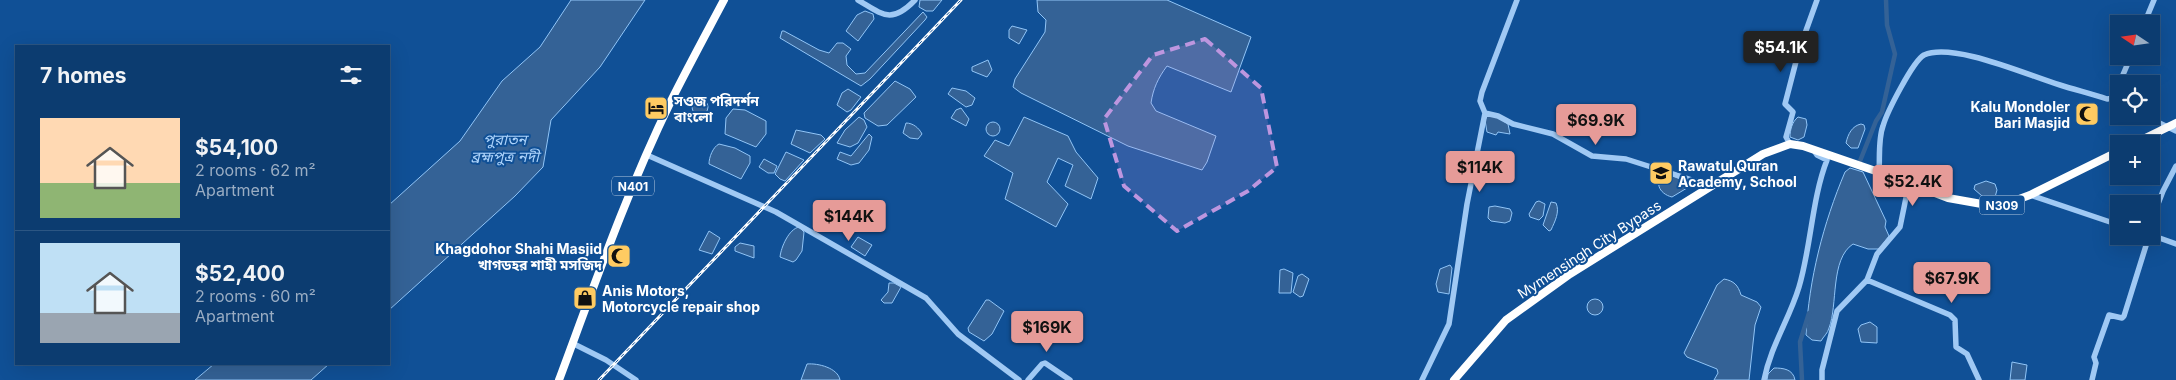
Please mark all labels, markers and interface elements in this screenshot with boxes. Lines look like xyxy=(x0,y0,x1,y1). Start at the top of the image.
north arrow xyxy=(2110,15,2160,65)
map controls xyxy=(2110,15,2160,245)
pin: $54.1K xyxy=(1740,30,1822,73)
text: $54.1K xyxy=(1754,37,1808,57)
icon: filters xyxy=(337,61,365,89)
text: 7 homes xyxy=(40,63,127,88)
button: locate xyxy=(2110,75,2160,125)
place label: সওজ পরিদর্শন বাংলো xyxy=(673,91,759,125)
hotel icon: সওজ পরিদর্শন বাংলো xyxy=(643,95,669,121)
place label: Kalu Mondoler Bari Masjid xyxy=(1970,98,2070,131)
mosque icon: Kalu Mondoler Bari Masjid xyxy=(2074,101,2100,127)
pin: $69.9K xyxy=(1555,104,1637,146)
text: $69.9K xyxy=(1567,110,1625,130)
water label: পুরাতন ব্রহ্মপুত্র নদী xyxy=(471,130,542,166)
text: $54,100 xyxy=(195,135,278,160)
button: + xyxy=(2110,135,2160,185)
icon: home xyxy=(80,138,140,198)
pin: $114K xyxy=(1445,150,1515,193)
text: $114K xyxy=(1457,157,1503,177)
place label: Rawatul Quran Academy, School xyxy=(1678,157,1797,190)
text: 2 rooms · 62 m² xyxy=(195,160,316,180)
school or university icon: Rawatul Quran Academy, School xyxy=(1648,160,1674,186)
pin: $52.4K xyxy=(1872,164,1954,207)
text: $52.4K xyxy=(1884,171,1942,191)
road number: N401 xyxy=(612,177,654,196)
text: Apartment xyxy=(195,180,275,200)
button: − xyxy=(2110,195,2160,245)
street label: Mymensingh City Bypass xyxy=(1514,196,1664,302)
road number: N309 xyxy=(1980,196,2024,214)
pin: $144K xyxy=(814,200,884,242)
text: $144K xyxy=(824,206,874,226)
place label: Khagdohor Shahi Masjid খাগডহর শাহী মসজিদ xyxy=(435,240,603,273)
mosque icon: Khagdohor Shahi Masjid খাগডহর শাহী মসজিদ xyxy=(606,243,632,269)
text: $52,400 xyxy=(195,261,285,286)
pin: $67.9K xyxy=(1911,262,1993,304)
icon: home xyxy=(80,263,140,323)
text: $67.9K xyxy=(1924,268,1980,288)
place label: Anis Motors, Motorcycle repair shop xyxy=(602,282,760,315)
shop icon: Anis Motors, Motorcycle repair shop xyxy=(572,285,598,311)
text: 2 rooms · 60 m² xyxy=(195,286,316,306)
text: Apartment xyxy=(195,306,275,326)
pin: $169K xyxy=(1012,310,1082,353)
text: $169K xyxy=(1022,317,1072,337)

